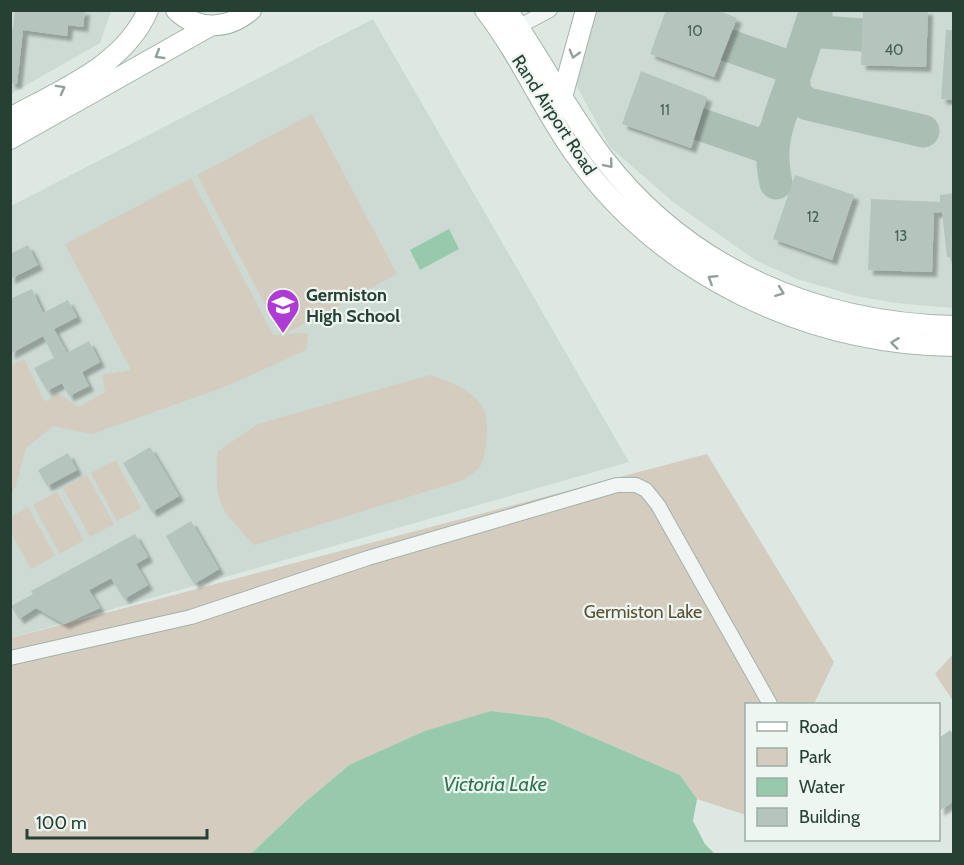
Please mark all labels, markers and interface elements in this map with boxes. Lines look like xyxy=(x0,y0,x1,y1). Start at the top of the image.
house number: 10 xyxy=(687,22,703,40)
house number: 40 xyxy=(884,41,904,59)
one-way arrow xyxy=(155,48,165,59)
one-way arrow xyxy=(569,48,581,58)
street label: Rand Airport Road xyxy=(507,51,601,179)
one-way arrow xyxy=(55,85,66,97)
house number: 11 xyxy=(660,101,670,119)
one-way arrow xyxy=(602,157,613,168)
house number: 12 xyxy=(807,208,820,226)
house number: 13 xyxy=(894,227,908,245)
one-way arrow xyxy=(708,276,719,287)
place label: Germiston High School xyxy=(306,284,400,327)
one-way arrow xyxy=(774,285,785,297)
school or university icon: Germiston High School xyxy=(265,287,301,334)
one-way arrow xyxy=(891,337,900,349)
park label: Germiston Lake xyxy=(584,601,702,623)
legend xyxy=(745,703,940,841)
text: Road xyxy=(799,716,838,738)
text: Park xyxy=(799,746,832,768)
water label: Victoria Lake xyxy=(443,772,547,796)
text: Water xyxy=(799,776,845,798)
scale bar xyxy=(27,802,207,840)
text: Building xyxy=(799,806,861,828)
text: 100 m xyxy=(36,812,87,834)

